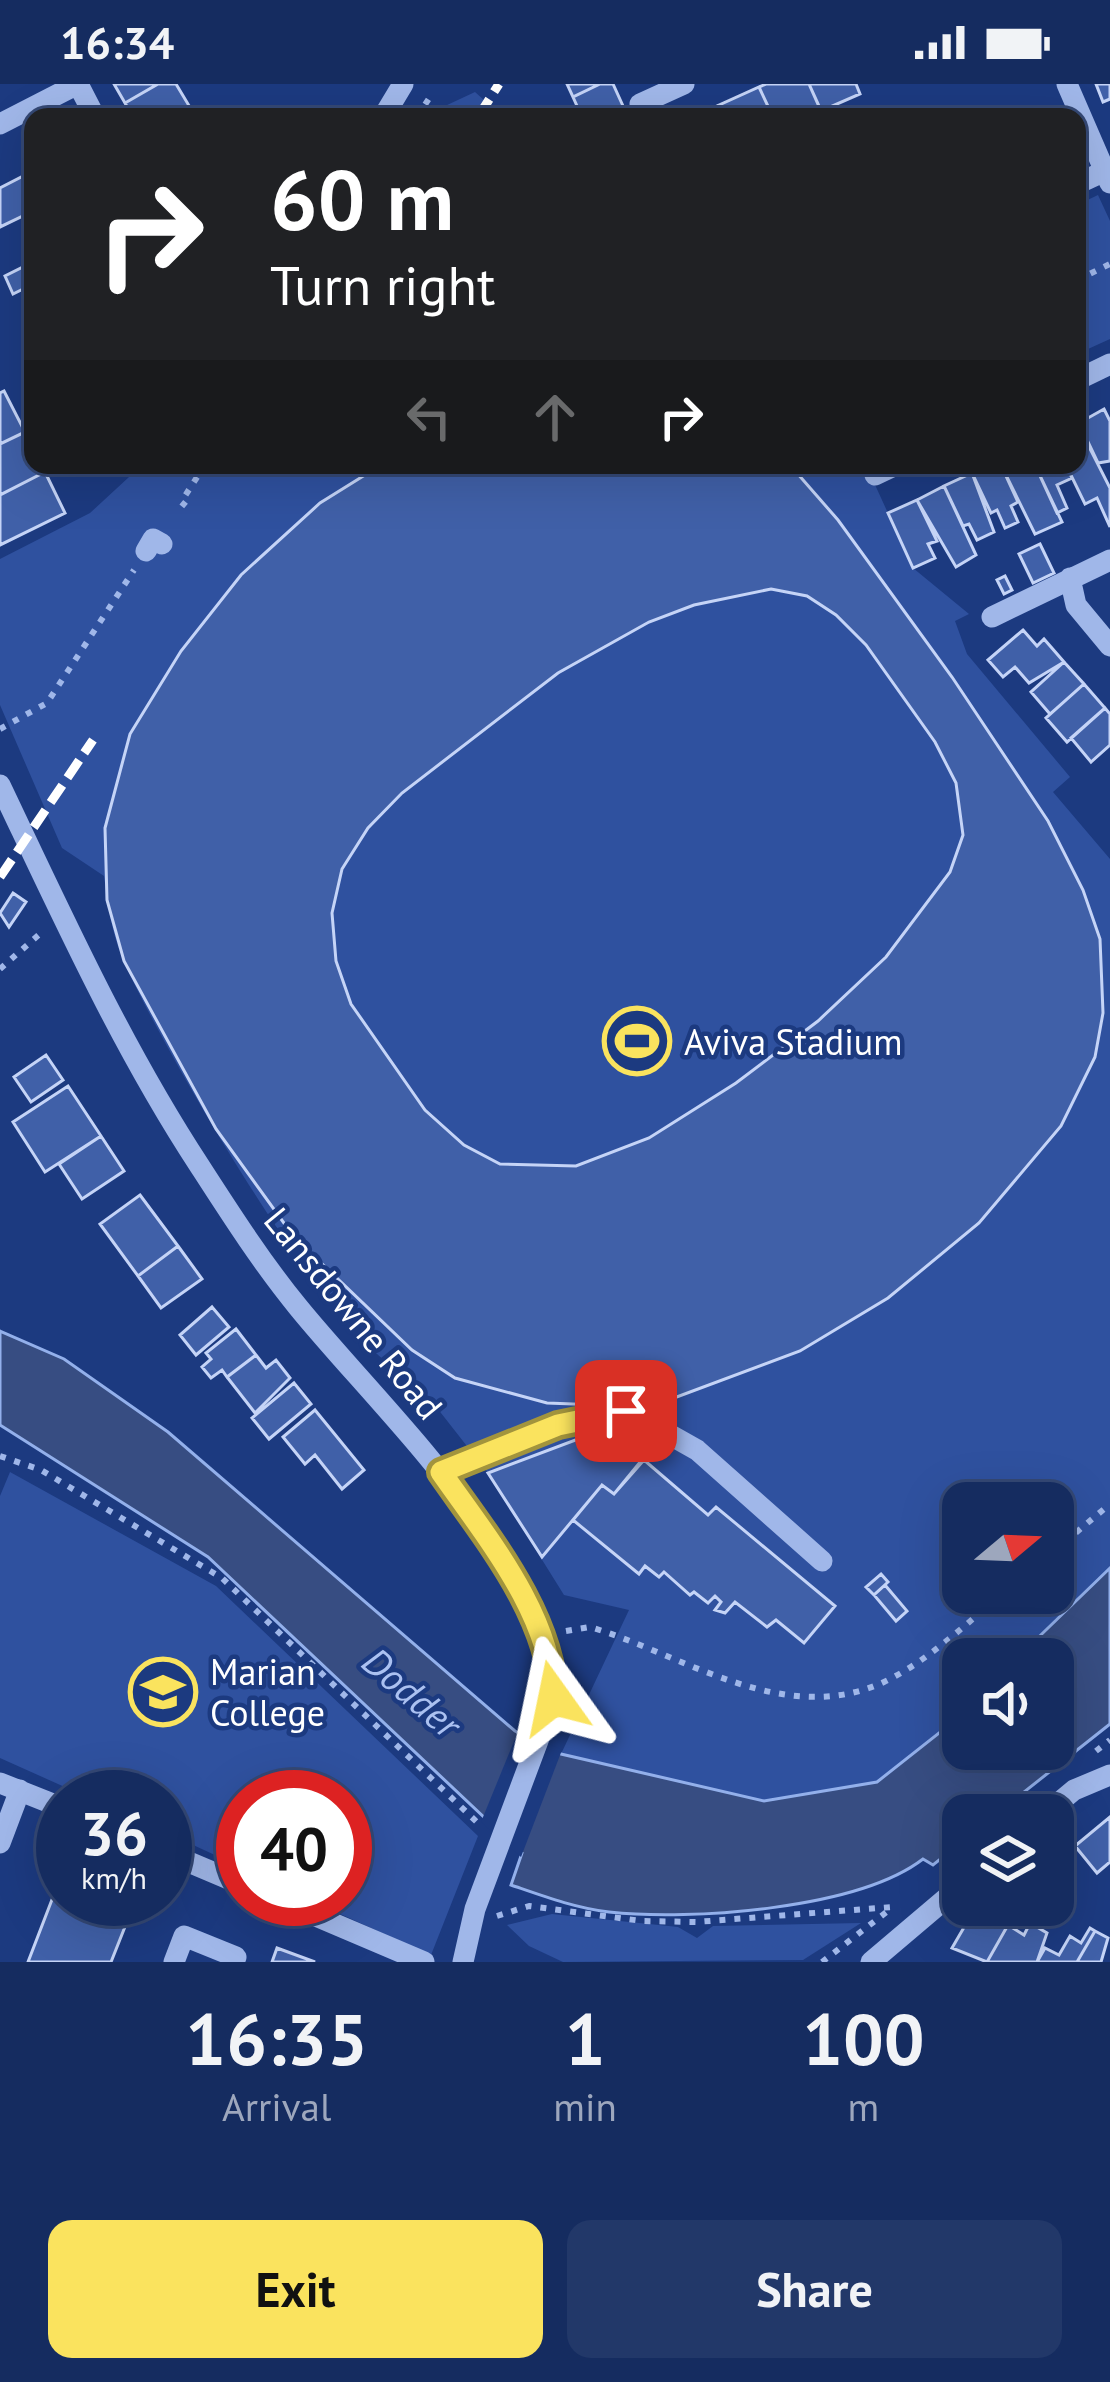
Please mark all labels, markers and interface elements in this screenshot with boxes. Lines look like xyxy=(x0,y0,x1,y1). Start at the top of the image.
text: 16:34 xyxy=(60,13,174,71)
text: 60 m xyxy=(270,144,454,253)
icon: right xyxy=(72,156,228,312)
text: Turn right xyxy=(270,250,495,320)
icon: left xyxy=(396,384,462,450)
icon: ahead xyxy=(522,384,588,450)
icon: right xyxy=(648,384,714,450)
sports icon: Aviva Stadium xyxy=(602,1006,672,1076)
place label: Aviva Stadium xyxy=(684,1018,902,1065)
street label: Lansdowne Road xyxy=(254,1198,454,1428)
pin xyxy=(575,1360,677,1462)
icon: arrive xyxy=(593,1378,659,1444)
north arrow xyxy=(942,1482,1074,1614)
map controls xyxy=(942,1482,1074,1926)
water label: Dodder xyxy=(352,1635,474,1750)
position arrow xyxy=(491,1635,617,1761)
button: sound xyxy=(942,1638,1074,1770)
place label: Marian College xyxy=(210,1648,325,1736)
school or university icon: Marian College xyxy=(128,1657,198,1727)
speed limit sign: 40 xyxy=(216,1770,372,1926)
text: 36 xyxy=(80,1794,148,1872)
button: layers xyxy=(942,1794,1074,1926)
text: km/h xyxy=(81,1858,147,1897)
text: 16:35 xyxy=(185,1992,368,2085)
text: 1 xyxy=(565,1992,606,2085)
text: 100 xyxy=(802,1992,925,2085)
text: Arrival xyxy=(222,2081,331,2132)
text: min xyxy=(553,2081,617,2132)
text: m xyxy=(848,2081,879,2132)
button: Exit xyxy=(48,2220,543,2358)
button: Share xyxy=(567,2220,1062,2358)

